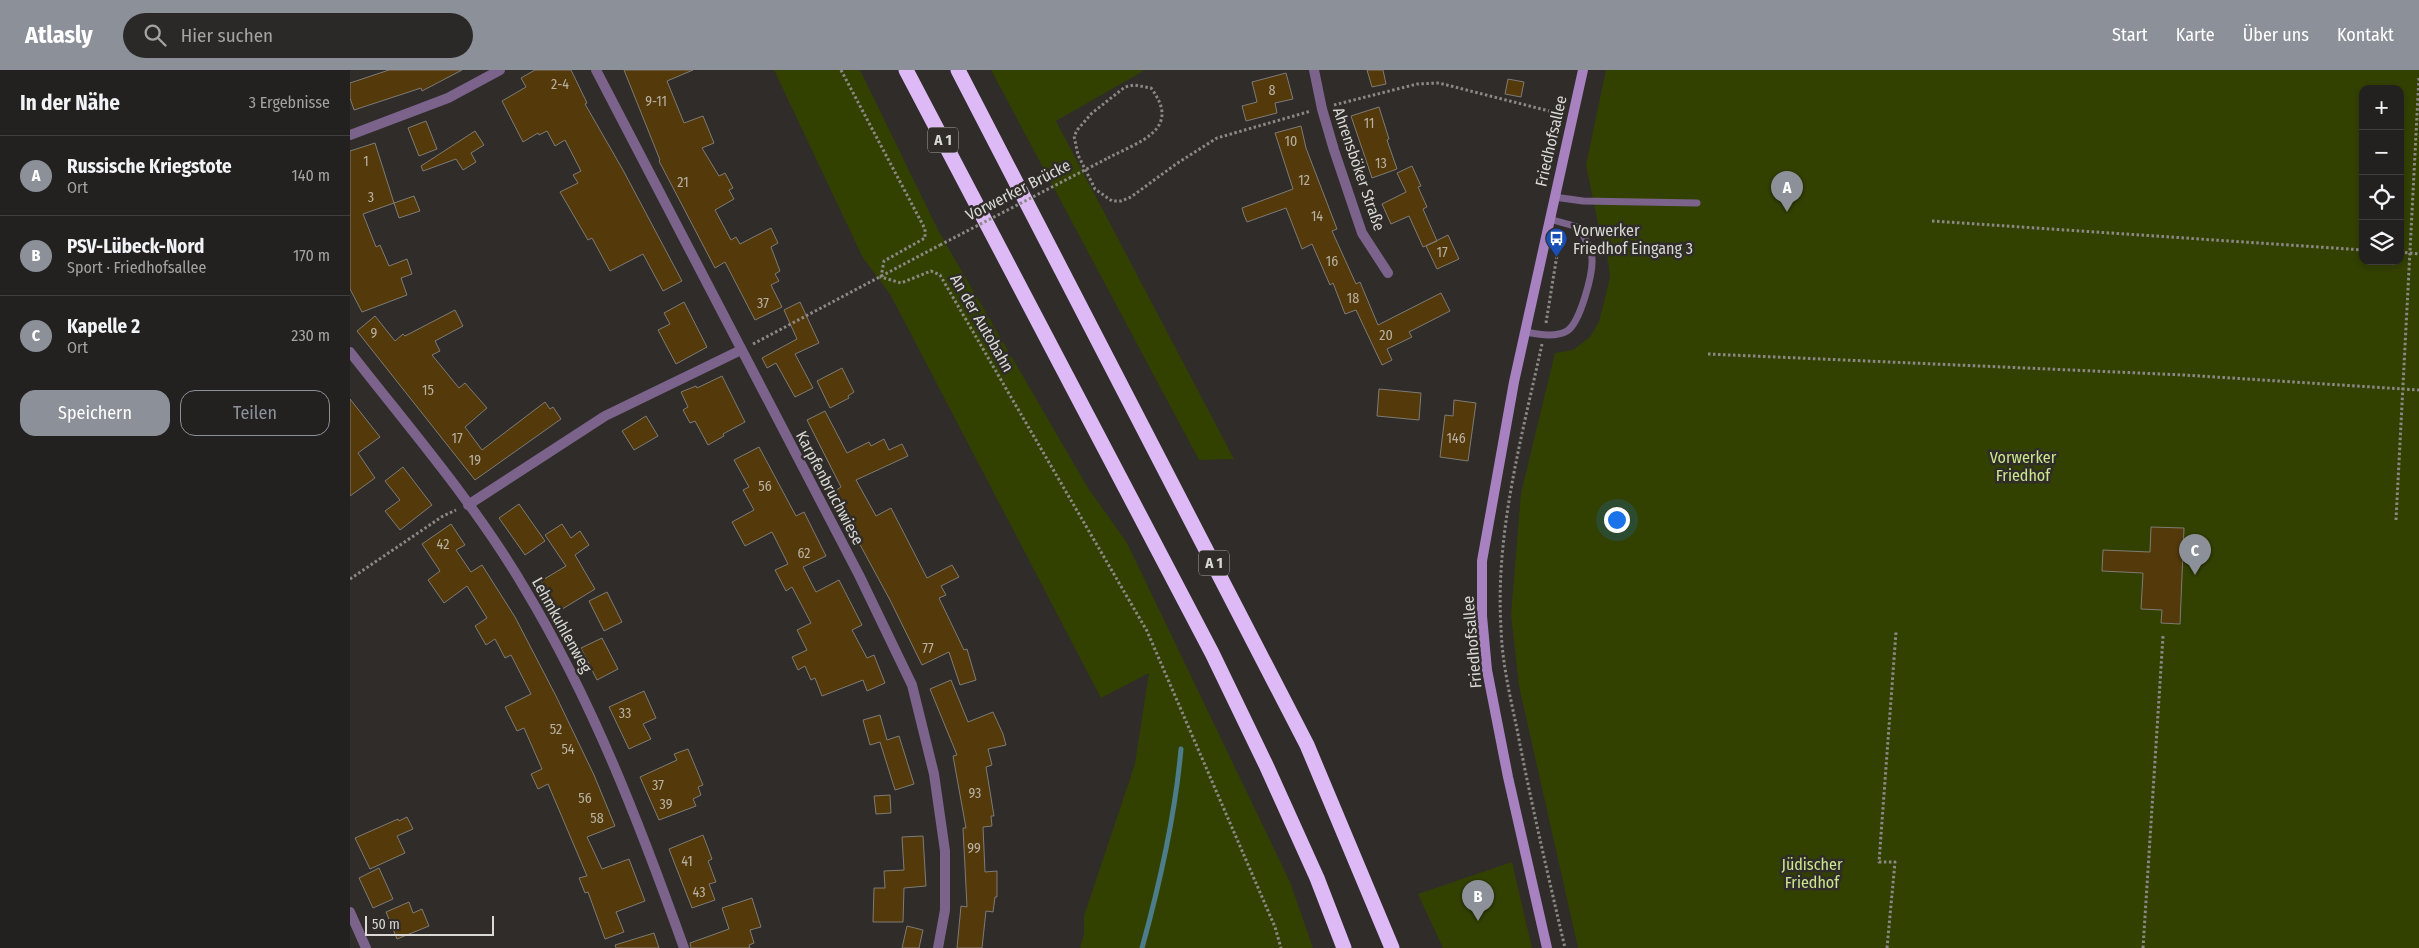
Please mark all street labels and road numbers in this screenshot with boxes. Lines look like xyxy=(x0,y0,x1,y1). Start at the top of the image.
street label: Friedhofsallee xyxy=(1531,94,1571,188)
street label: Ahrensböker Straße xyxy=(1329,105,1389,233)
road number: A 1 xyxy=(928,128,958,152)
street label: Vorwerker Brücke xyxy=(962,155,1074,225)
street label: An der Autobahn xyxy=(946,271,1018,375)
street label: Karpfenbruchwiese xyxy=(792,428,868,548)
road number: A 1 xyxy=(1199,550,1229,576)
street label: Lehmkuhlenweg xyxy=(528,574,596,676)
street label: Friedhofsallee xyxy=(1458,595,1486,689)

